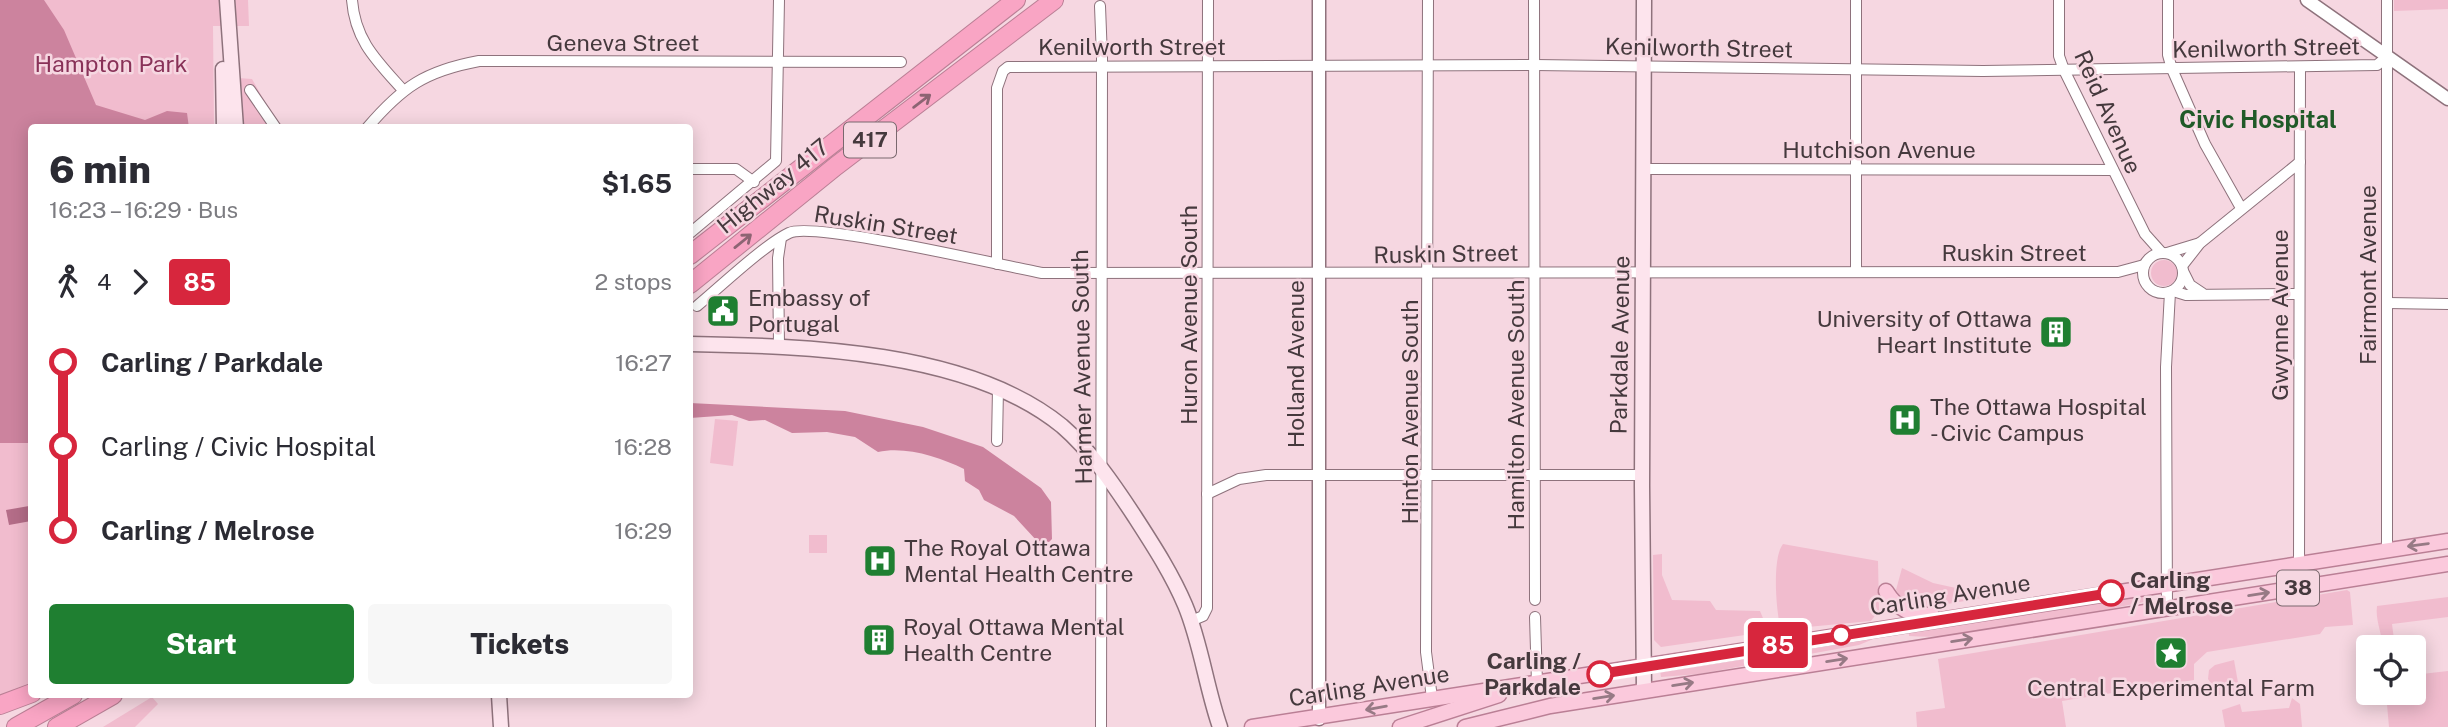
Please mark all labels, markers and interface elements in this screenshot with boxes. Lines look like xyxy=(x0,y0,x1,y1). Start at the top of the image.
street label: Geneva Street xyxy=(547,29,699,56)
street label: Kenilworth Street xyxy=(1605,32,1793,63)
street label: Kenilworth Street xyxy=(2172,32,2360,63)
street label: Kenilworth Street xyxy=(1038,33,1226,60)
street label: Reid Avenue xyxy=(2069,46,2148,178)
park label: Hampton Park xyxy=(35,50,188,77)
one-way arrow xyxy=(912,93,931,108)
district label: Civic Hospital xyxy=(2179,105,2337,133)
road number: 417 xyxy=(844,122,896,158)
street label: Highway 417 xyxy=(711,132,834,239)
street label: Hutchison Avenue xyxy=(1782,136,1976,163)
text: 6 min xyxy=(49,147,151,192)
text: $1.65 xyxy=(601,168,672,199)
street label: Fairmont Avenue xyxy=(2354,185,2381,365)
text: 16:23 – 16:29 · Bus xyxy=(49,196,238,223)
street label: Ruskin Street xyxy=(812,200,960,249)
street label: Huron Avenue South xyxy=(1175,205,1202,425)
street label: Gwynne Avenue xyxy=(2266,229,2293,401)
one-way arrow xyxy=(733,233,751,249)
street label: Ruskin Street xyxy=(1373,239,1519,268)
street label: Ruskin Street xyxy=(1941,239,2087,266)
street label: Harmer Avenue South xyxy=(1066,249,1097,485)
street label: Parkdale Avenue xyxy=(1604,255,1635,435)
icon: walk xyxy=(49,263,87,301)
icon: forward xyxy=(121,263,159,301)
text: 4 xyxy=(97,268,111,295)
text: 85 xyxy=(183,268,216,296)
text: 2 stops xyxy=(594,268,672,295)
street label: Holland Avenue xyxy=(1282,280,1309,448)
street label: Hamilton Avenue South xyxy=(1502,280,1529,530)
place label: Embassy of Portugal xyxy=(748,284,870,337)
public building icon: Embassy of Portugal xyxy=(704,292,742,330)
street label: Hinton Avenue South xyxy=(1396,299,1423,525)
place label: University of Ottawa Heart Institute xyxy=(1816,305,2032,358)
building icon: University of Ottawa Heart Institute xyxy=(2037,313,2075,351)
text: Carling / Parkdale xyxy=(101,347,323,378)
text: 16:27 xyxy=(615,349,672,376)
place label: The Ottawa Hospital - Civic Campus xyxy=(1930,393,2147,446)
hospital icon: The Ottawa Hospital - Civic Campus xyxy=(1886,401,1924,439)
text: Carling / Civic Hospital xyxy=(101,431,376,462)
text: 16:28 xyxy=(614,433,672,460)
text: Carling / Melrose xyxy=(101,515,315,546)
text: 16:29 xyxy=(615,517,672,544)
place label: The Royal Ottawa Mental Health Centre xyxy=(904,534,1134,587)
one-way arrow xyxy=(2407,539,2429,552)
hospital icon: The Royal Ottawa Mental Health Centre xyxy=(861,542,899,580)
place label: Carling / Melrose xyxy=(2130,566,2233,619)
street label: Carling Avenue xyxy=(1868,568,2032,621)
road number: 38 xyxy=(2277,570,2319,606)
marker: Carling / Melrose xyxy=(2098,580,2124,606)
one-way arrow xyxy=(2247,587,2270,600)
button: Start xyxy=(49,604,354,684)
button: Tickets xyxy=(368,604,672,684)
place label: Royal Ottawa Mental Health Centre xyxy=(903,613,1125,666)
building icon: Royal Ottawa Mental Health Centre xyxy=(860,621,898,659)
line badge: 85 xyxy=(1746,622,1810,668)
unlabelled marker xyxy=(1831,625,1851,645)
text: 85 xyxy=(1762,631,1794,659)
one-way arrow xyxy=(1950,633,1973,646)
place icon: Central Experimental Farm xyxy=(2152,634,2190,672)
map controls xyxy=(2356,635,2426,705)
button: locate xyxy=(2356,635,2426,705)
place label: Carling / Parkdale xyxy=(1484,647,1581,700)
one-way arrow xyxy=(1825,653,1848,666)
street label: Carling Avenue xyxy=(1287,659,1451,712)
marker: Carling / Parkdale xyxy=(1587,661,1613,687)
place label: Central Experimental Farm xyxy=(2027,674,2315,701)
one-way arrow xyxy=(1671,677,1694,690)
one-way arrow xyxy=(1592,690,1614,703)
one-way arrow xyxy=(1365,702,1388,716)

